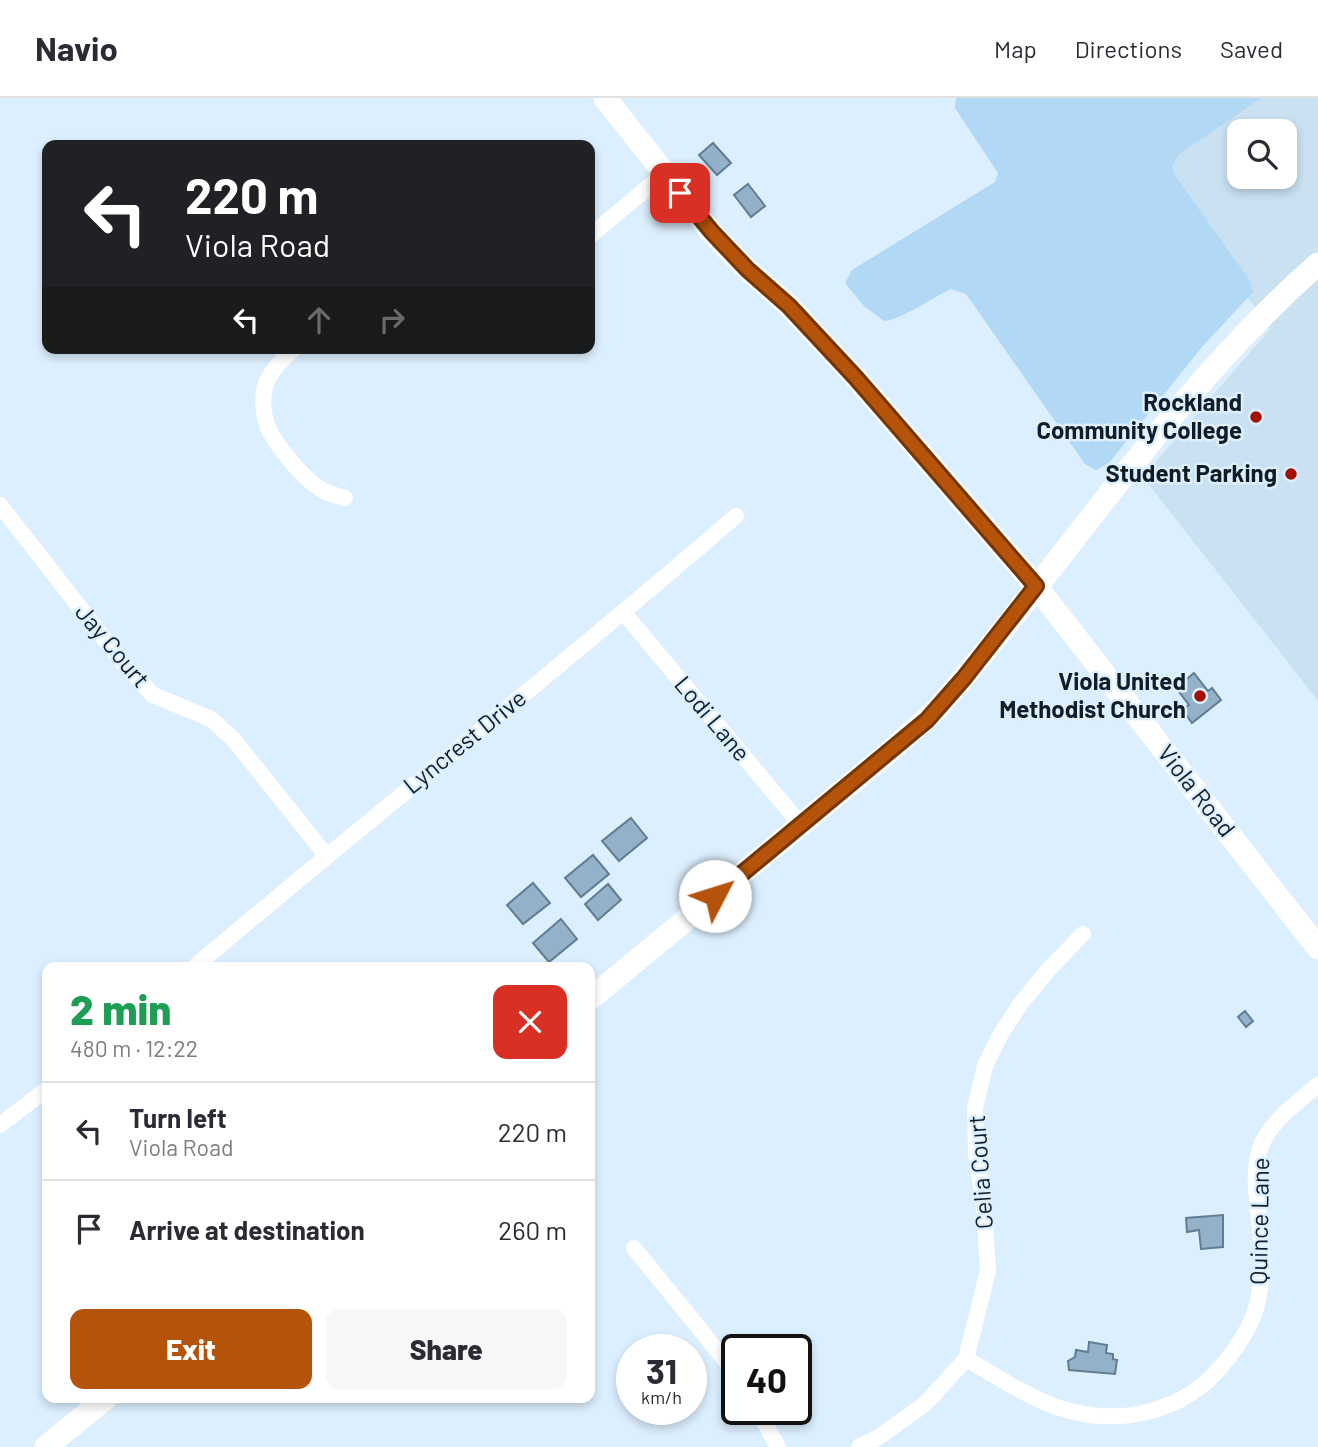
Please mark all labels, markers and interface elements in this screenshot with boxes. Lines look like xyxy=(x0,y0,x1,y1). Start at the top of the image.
text: Navio xyxy=(35,28,118,68)
text: Map xyxy=(994,34,1037,63)
text: Directions xyxy=(1075,34,1182,63)
text: Saved xyxy=(1220,34,1283,63)
map controls xyxy=(1227,119,1297,189)
button: search xyxy=(1227,119,1297,189)
pin xyxy=(650,163,710,223)
text: 220 m xyxy=(185,165,319,224)
icon: left xyxy=(70,168,161,259)
icon: arrive xyxy=(661,174,699,212)
text: Viola Road xyxy=(185,225,330,263)
icon: left xyxy=(227,301,265,339)
icon: ahead xyxy=(300,301,338,339)
icon: right xyxy=(373,301,411,339)
place label: Rockland Community College xyxy=(1036,387,1242,444)
marker: Rockland Community College xyxy=(1248,409,1264,425)
place label: Student Parking xyxy=(1105,458,1277,487)
marker: Student Parking xyxy=(1283,466,1299,482)
street label: Jay Court xyxy=(70,597,156,693)
place label: Viola United Methodist Church xyxy=(999,666,1186,723)
street label: Lodi Lane xyxy=(669,670,757,767)
street label: Lyncrest Drive xyxy=(397,683,531,799)
marker: Viola United Methodist Church xyxy=(1192,688,1208,704)
street label: Viola Road xyxy=(1152,738,1242,842)
position arrow xyxy=(678,859,752,933)
text: 2 min xyxy=(70,983,171,1033)
button: close xyxy=(493,985,567,1059)
text: 480 m · 12:22 xyxy=(70,1034,198,1062)
text: Turn left xyxy=(129,1102,227,1133)
icon: left xyxy=(70,1112,108,1150)
street label: Celia Court xyxy=(961,1114,998,1230)
text: 220 m xyxy=(498,1116,567,1147)
text: Viola Road xyxy=(129,1133,233,1161)
street label: Quince Lane xyxy=(1243,1157,1274,1285)
icon: arrive xyxy=(70,1210,108,1248)
text: Arrive at destination xyxy=(129,1214,365,1245)
text: 260 m xyxy=(498,1214,567,1245)
button: Exit xyxy=(70,1309,312,1389)
button: Share xyxy=(326,1309,567,1389)
speed limit sign: 40 xyxy=(721,1334,812,1425)
text: 31 xyxy=(646,1349,677,1391)
text: km/h xyxy=(641,1386,682,1408)

